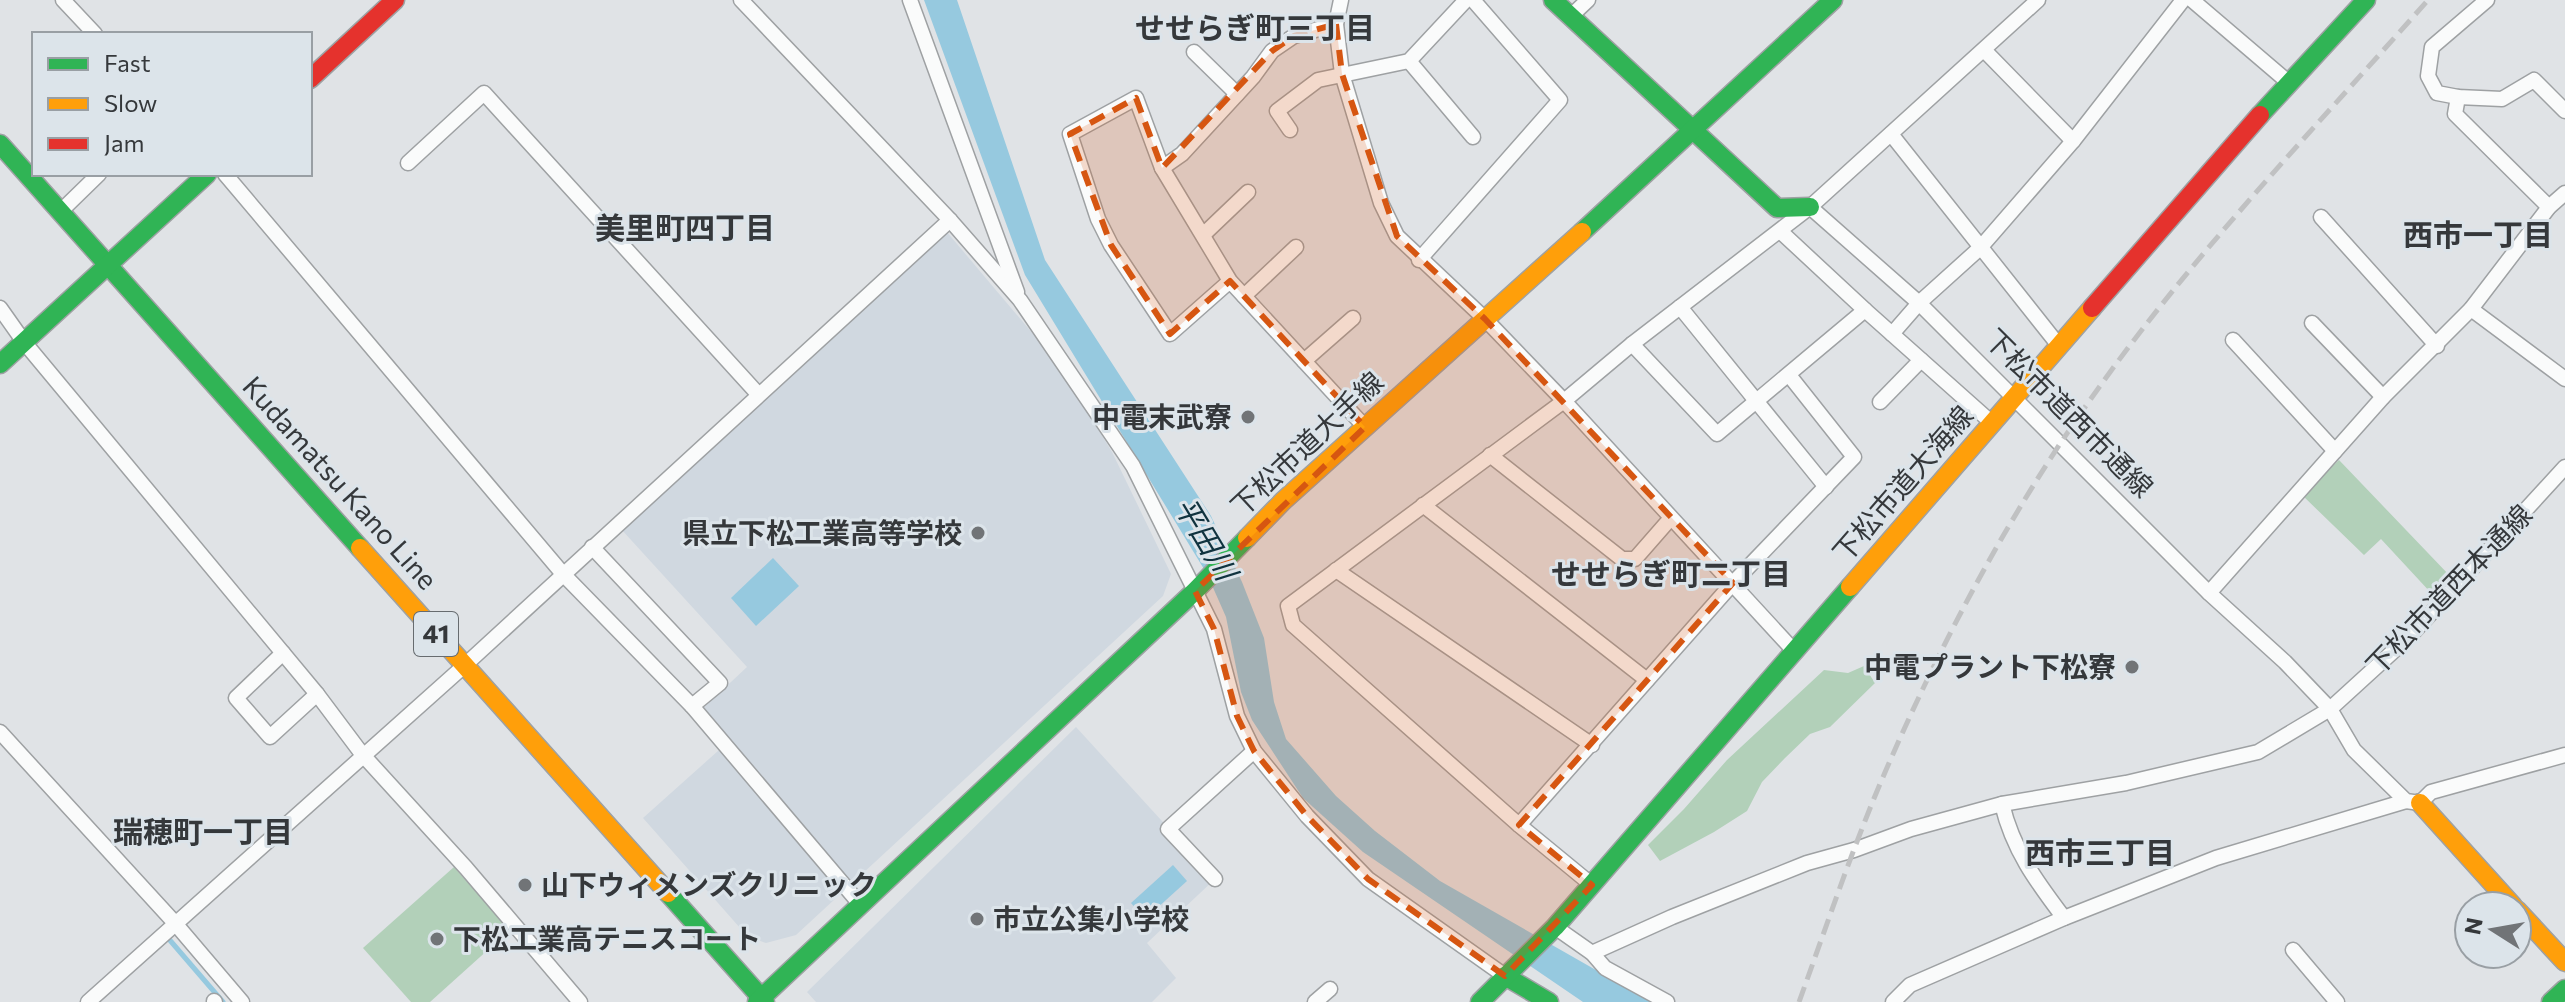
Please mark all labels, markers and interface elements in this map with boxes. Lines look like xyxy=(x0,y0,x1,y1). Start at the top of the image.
district label: せせらぎ町三丁目 xyxy=(1135,8,1375,45)
legend xyxy=(32,32,312,176)
text: Fast xyxy=(104,48,151,77)
text: Slow xyxy=(104,88,157,117)
text: Jam xyxy=(104,128,144,157)
district label: 美里町四丁目 xyxy=(595,208,775,245)
district label: 西市一丁目 xyxy=(2403,215,2553,252)
street label: 下松市道西市通線 xyxy=(1978,321,2161,504)
street label: 下松市道大手線 xyxy=(1223,364,1390,523)
street label: Kudamatsu Kano Line xyxy=(236,369,445,596)
street label: 下松市道大海線 xyxy=(1825,398,1979,568)
place label: 中電末武寮 xyxy=(1092,399,1232,433)
marker: 中電末武寮 xyxy=(1239,408,1257,426)
water label: 平田川 xyxy=(1168,490,1248,588)
street label: 下松市道西本通線 xyxy=(2358,497,2538,682)
place label: 県立下松工業高等学校 xyxy=(682,515,962,549)
marker: 県立下松工業高等学校 xyxy=(969,524,987,542)
district label: せせらぎ町二丁目 xyxy=(1551,554,1791,591)
road number: 41 xyxy=(414,612,458,656)
place label: 中電プラント下松寮 xyxy=(1864,649,2116,683)
marker: 中電プラント下松寮 xyxy=(2123,658,2141,676)
district label: 瑞穂町一丁目 xyxy=(113,812,293,849)
district label: 西市三丁目 xyxy=(2025,833,2175,870)
place label: 山下ウィメンズクリニック xyxy=(541,867,876,901)
marker: 山下ウィメンズクリニック xyxy=(516,876,534,894)
north arrow xyxy=(2453,890,2533,970)
place label: 市立公集小学校 xyxy=(993,901,1189,935)
marker: 市立公集小学校 xyxy=(968,910,986,928)
text: N xyxy=(2458,915,2488,937)
place label: 下松工業高テニスコート xyxy=(453,921,761,955)
marker: 下松工業高テニスコート xyxy=(428,930,446,948)

